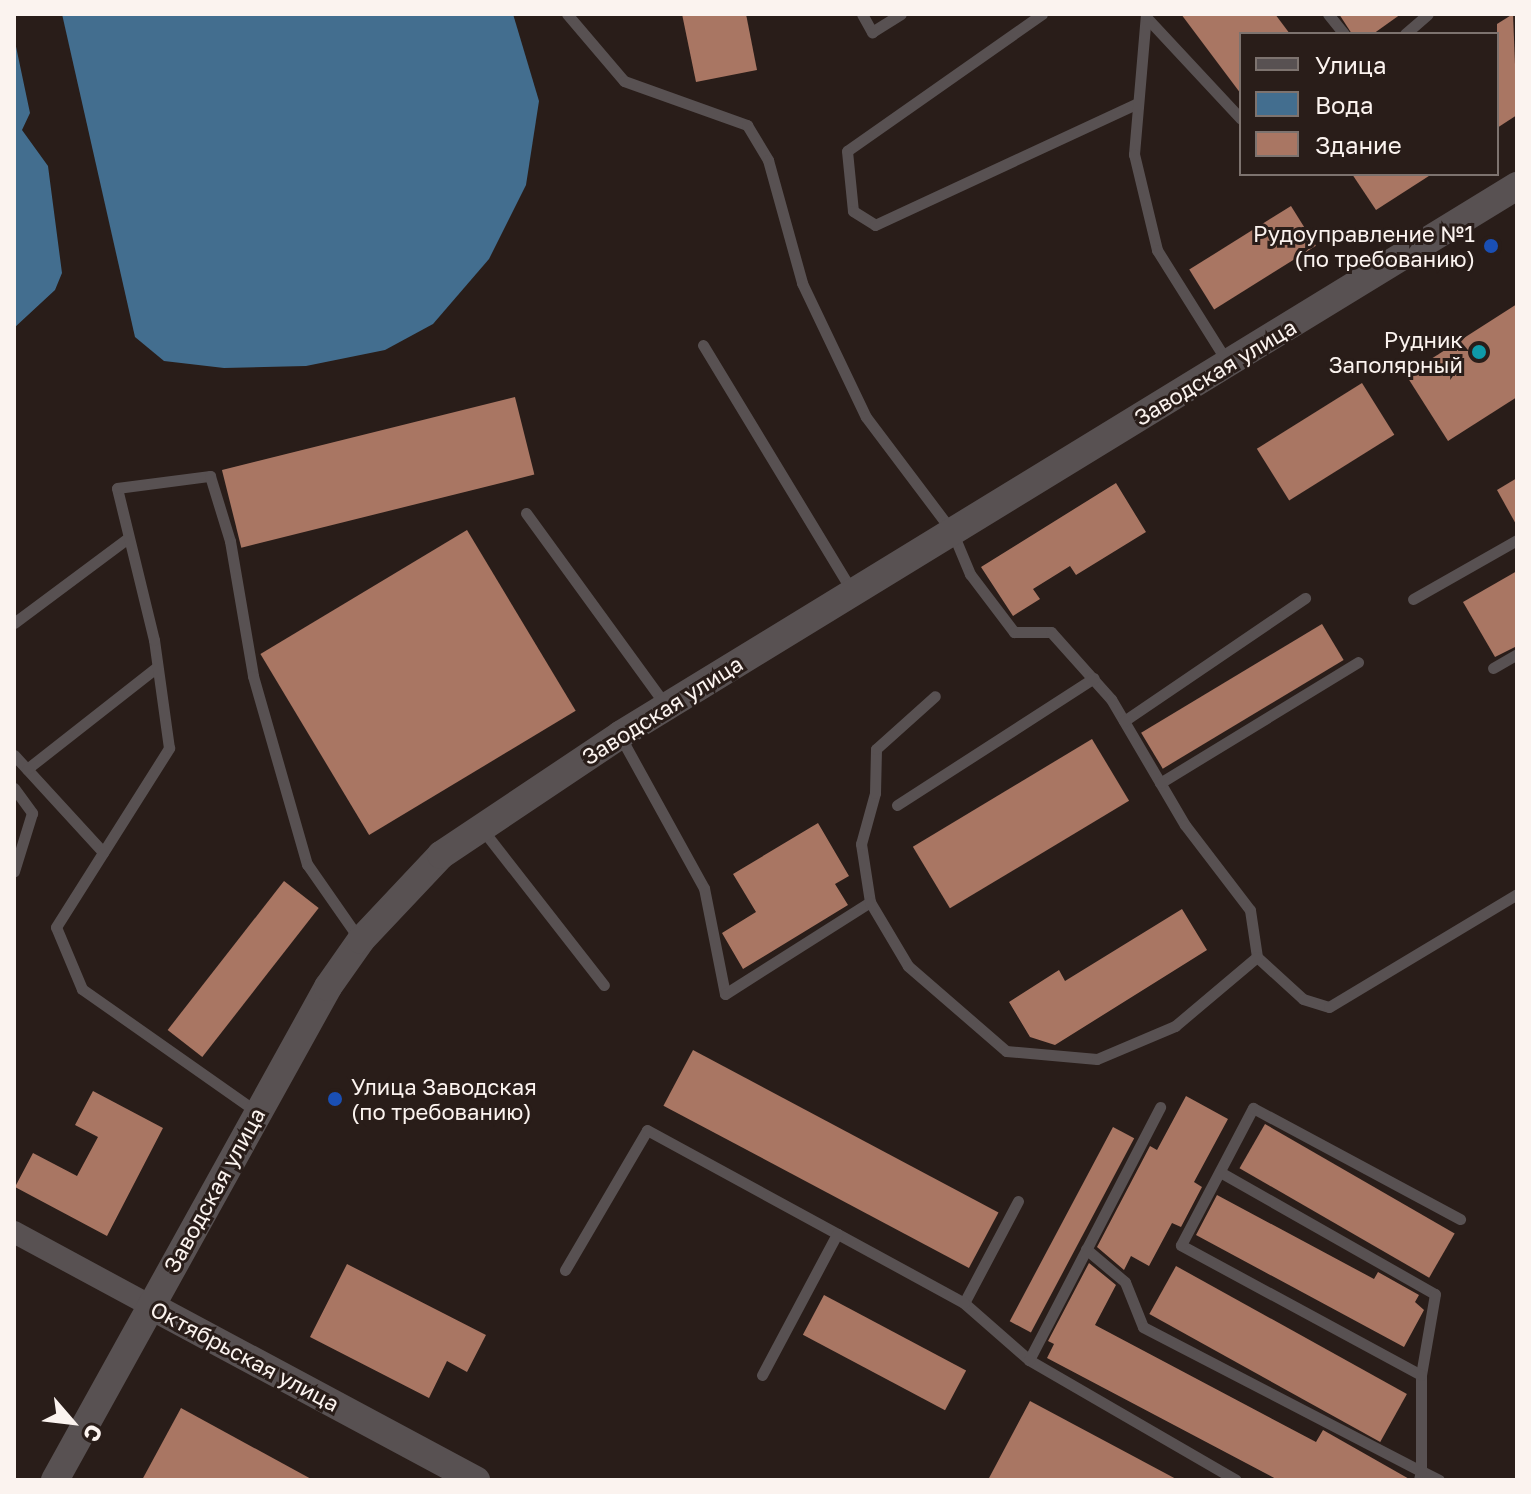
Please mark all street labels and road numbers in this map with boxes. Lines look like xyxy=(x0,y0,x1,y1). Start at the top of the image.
street label: Заводская улица xyxy=(1129,313,1301,431)
street label: Заводская улица xyxy=(577,650,747,770)
street label: Заводская улица xyxy=(158,1103,270,1277)
street label: Октябрьская улица xyxy=(146,1295,344,1417)

